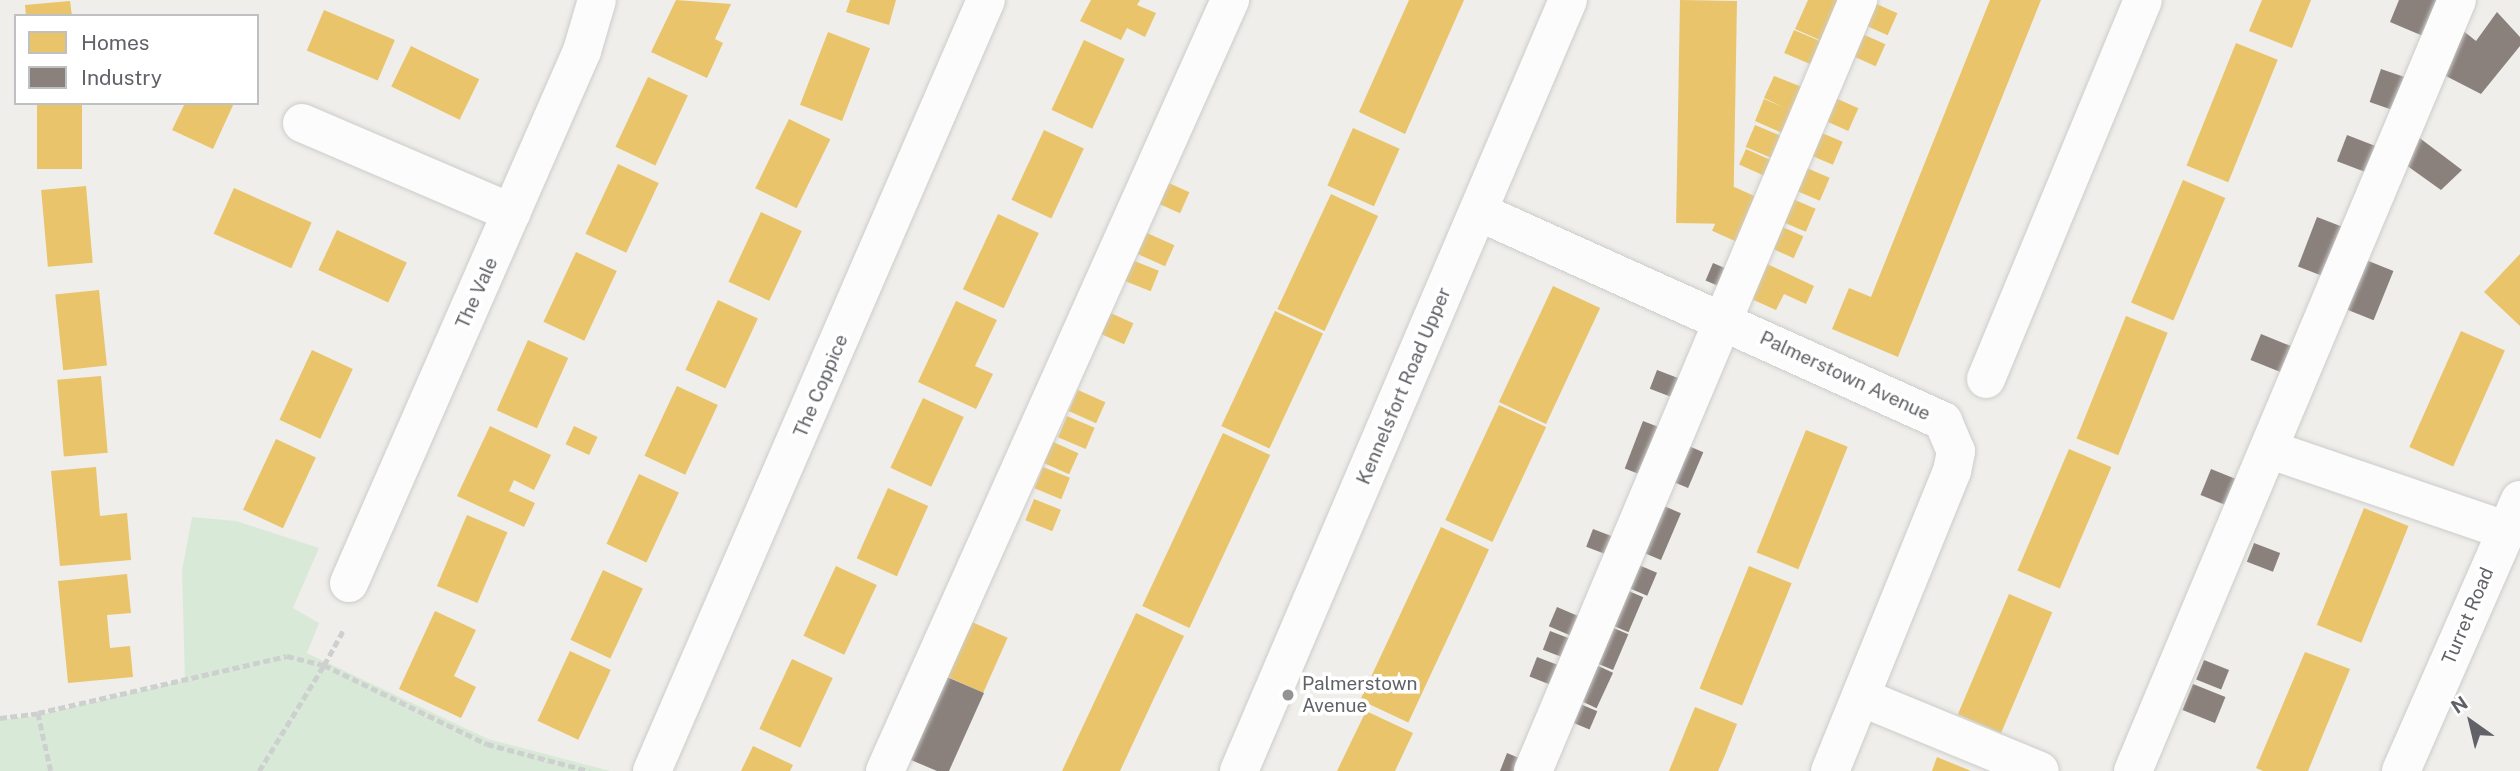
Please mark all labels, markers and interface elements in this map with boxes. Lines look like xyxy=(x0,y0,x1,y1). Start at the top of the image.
legend xyxy=(14,14,259,105)
text: Homes xyxy=(81,30,149,55)
text: Industry xyxy=(81,65,162,90)
street label: The Vale xyxy=(451,254,503,332)
street label: Kennelsfort Road Upper xyxy=(1352,284,1456,488)
street label: Palmerstown Avenue xyxy=(1756,326,1934,426)
street label: The Coppice xyxy=(789,331,853,441)
street label: Turret Road xyxy=(2437,564,2499,668)
place label: Palmerstown Avenue xyxy=(1302,673,1418,717)
marker: Palmerstown Avenue xyxy=(1280,687,1296,703)
north arrow xyxy=(2436,687,2506,757)
text: N xyxy=(2447,691,2472,718)

